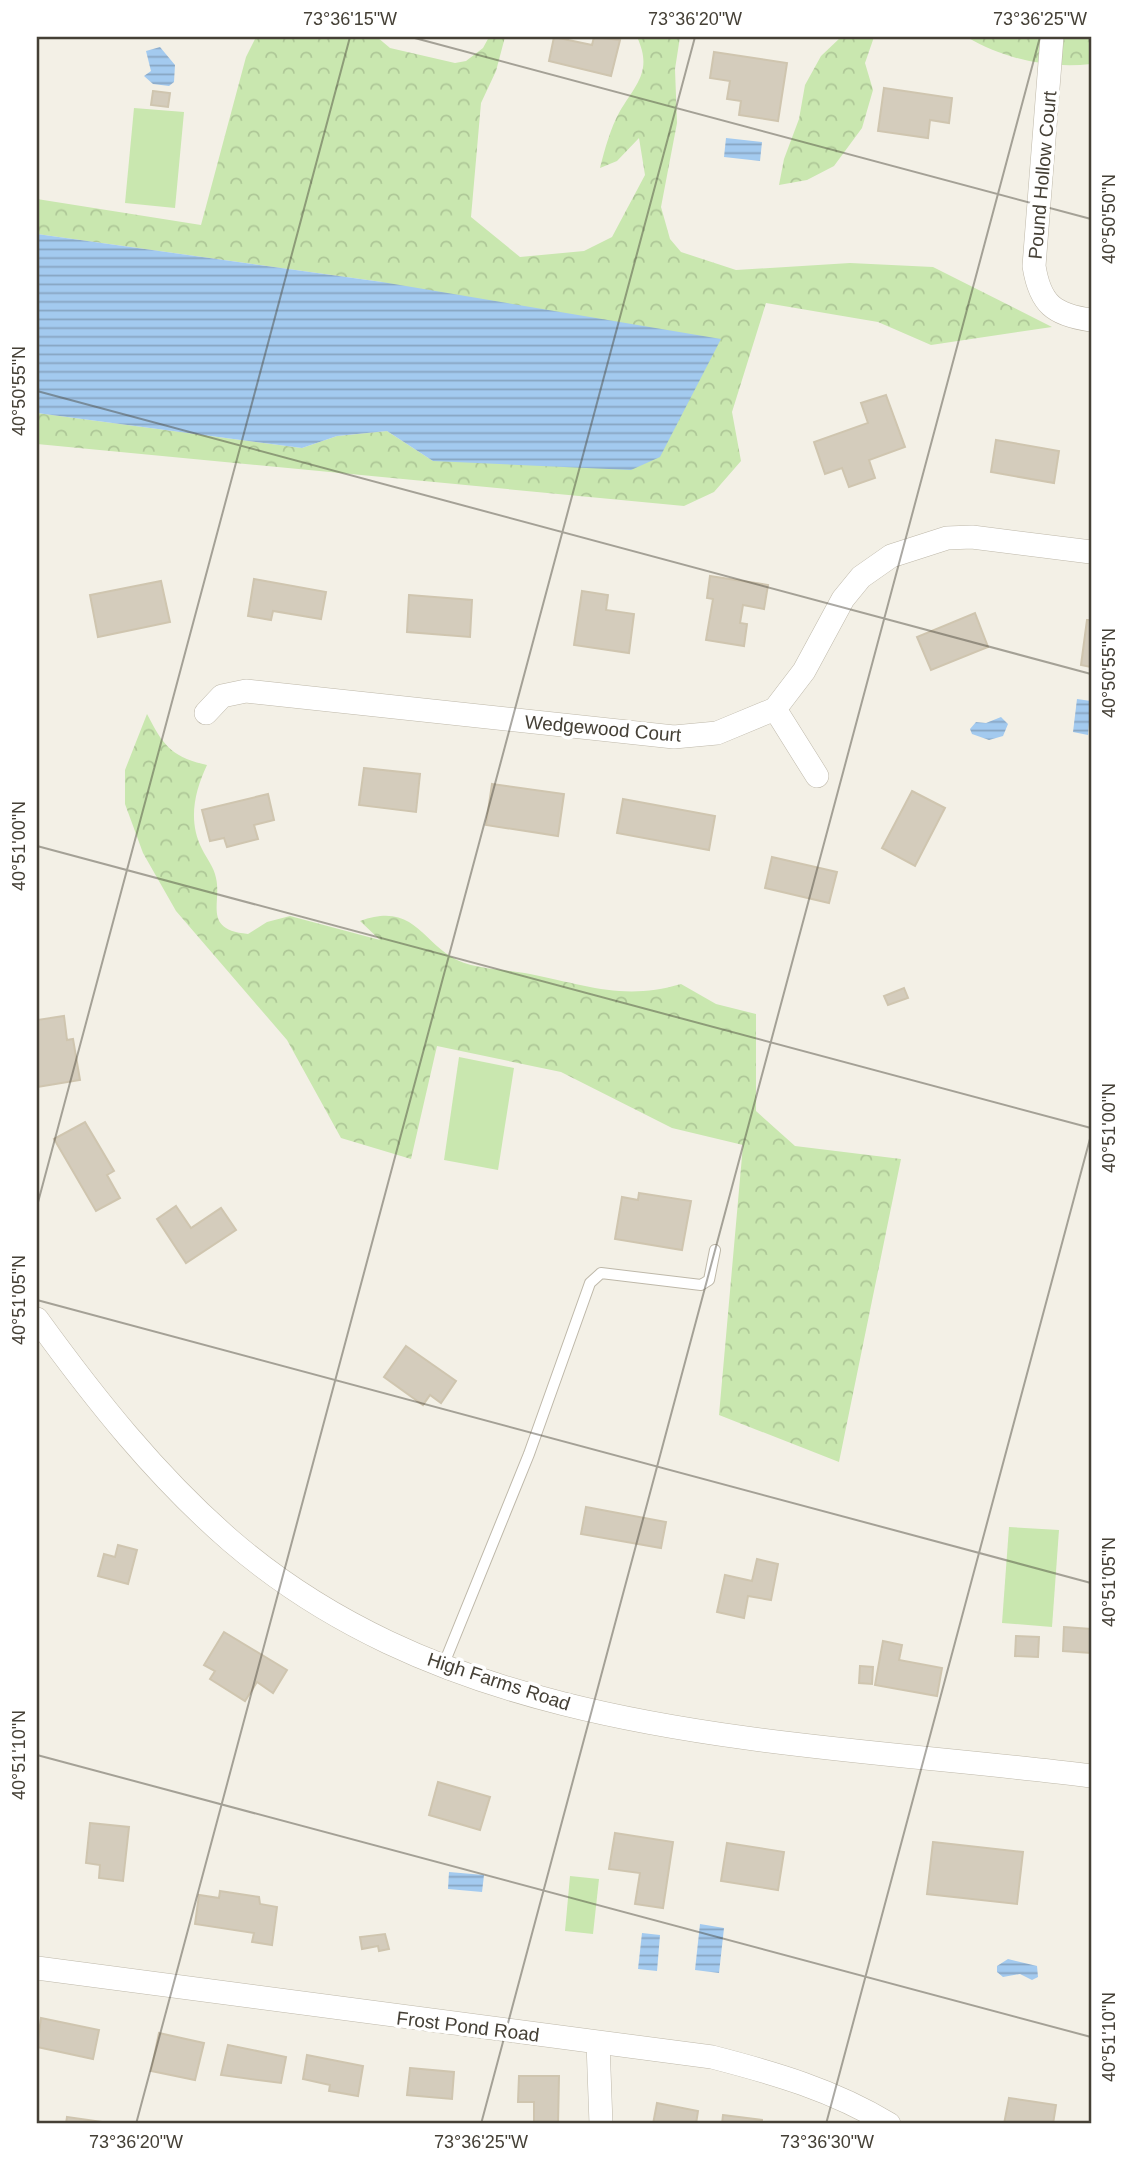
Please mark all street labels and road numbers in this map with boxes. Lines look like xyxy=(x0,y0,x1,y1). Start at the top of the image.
street label: Pound Hollow Court xyxy=(1025,89,1060,260)
street label: Wedgewood Court xyxy=(524,711,683,746)
street label: High Farms Road xyxy=(425,1648,573,1714)
street label: Frost Pond Road xyxy=(395,2007,541,2046)

